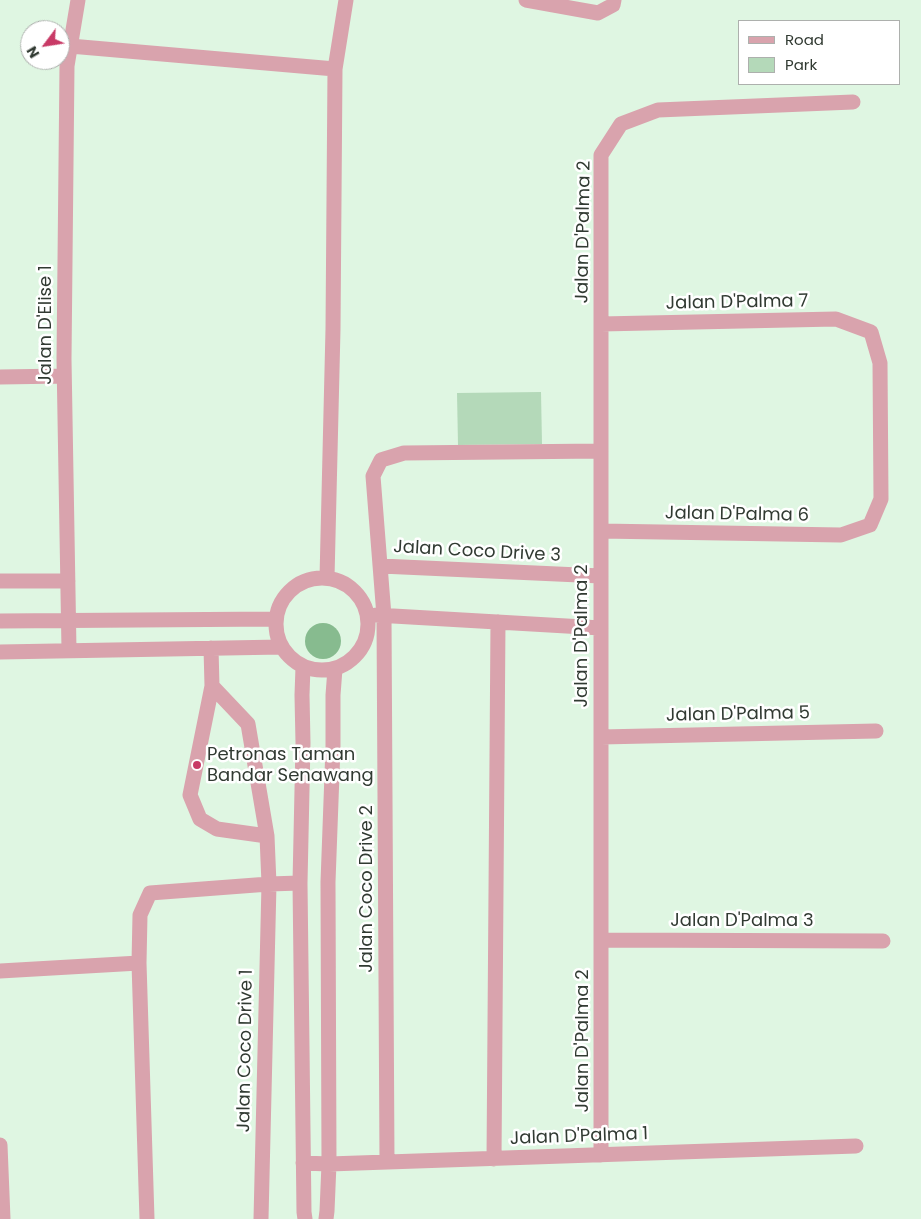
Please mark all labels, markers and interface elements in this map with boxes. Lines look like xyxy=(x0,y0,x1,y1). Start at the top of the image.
north arrow xyxy=(20,20,70,70)
legend xyxy=(738,20,901,85)
text: Road xyxy=(785,29,824,50)
text: N xyxy=(22,43,44,62)
text: Park xyxy=(785,54,817,75)
street label: Jalan D'Palma 2 xyxy=(572,160,596,304)
street label: Jalan D'Elise 1 xyxy=(35,265,57,385)
street label: Jalan D'Palma 7 xyxy=(666,291,808,315)
street label: Jalan D'Palma 6 xyxy=(665,503,809,527)
street label: Jalan Coco Drive 3 xyxy=(393,537,561,567)
street label: Jalan D'Palma 2 xyxy=(571,564,593,708)
street label: Jalan D'Palma 5 xyxy=(666,703,810,727)
place label: Petronas Taman Bandar Senawang xyxy=(207,744,374,786)
marker: Petronas Taman Bandar Senawang xyxy=(191,759,203,771)
street label: Jalan Coco Drive 2 xyxy=(356,805,378,973)
street label: Jalan D'Palma 3 xyxy=(670,910,814,932)
street label: Jalan Coco Drive 1 xyxy=(234,969,258,1133)
street label: Jalan D'Palma 2 xyxy=(572,969,594,1113)
street label: Jalan D'Palma 1 xyxy=(509,1124,649,1150)

